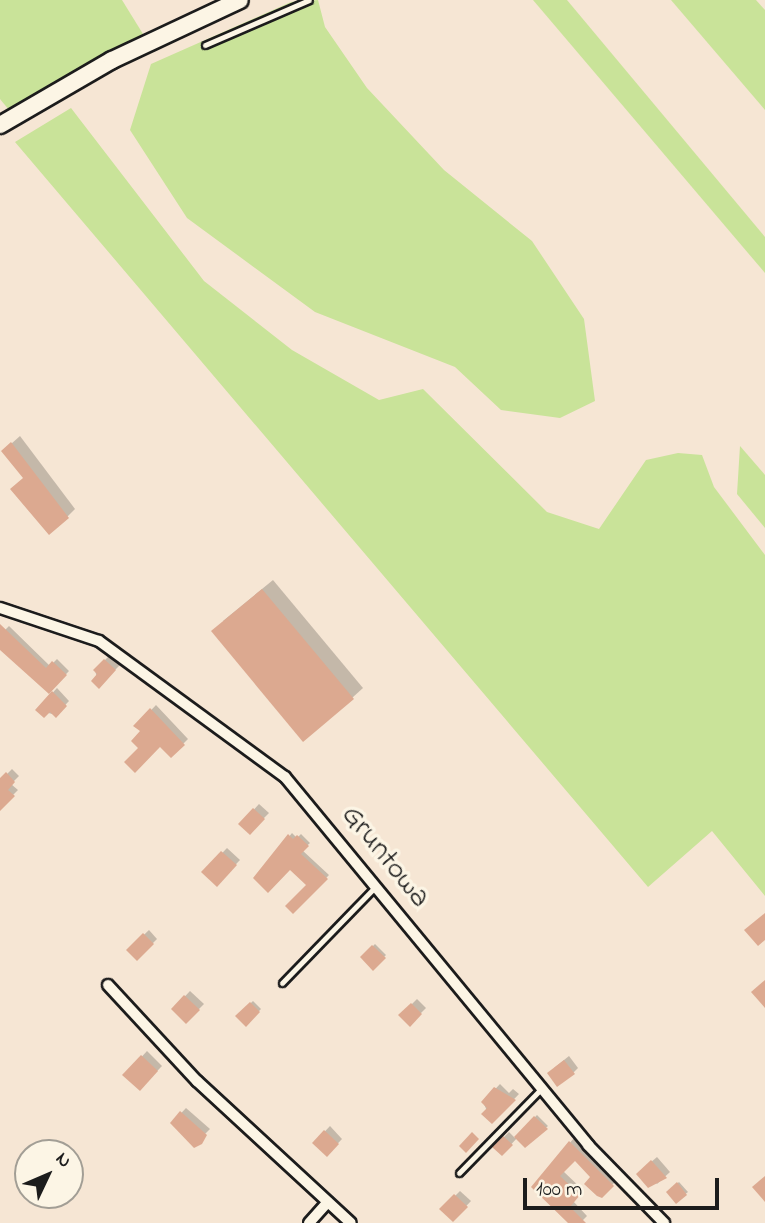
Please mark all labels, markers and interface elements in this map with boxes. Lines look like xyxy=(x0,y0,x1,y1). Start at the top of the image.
street label: Gruntowa xyxy=(333,798,437,916)
north arrow xyxy=(14,1139,84,1209)
text: N xyxy=(49,1146,77,1174)
scale bar xyxy=(527,1164,723,1208)
text: 100 m xyxy=(536,1175,582,1205)

